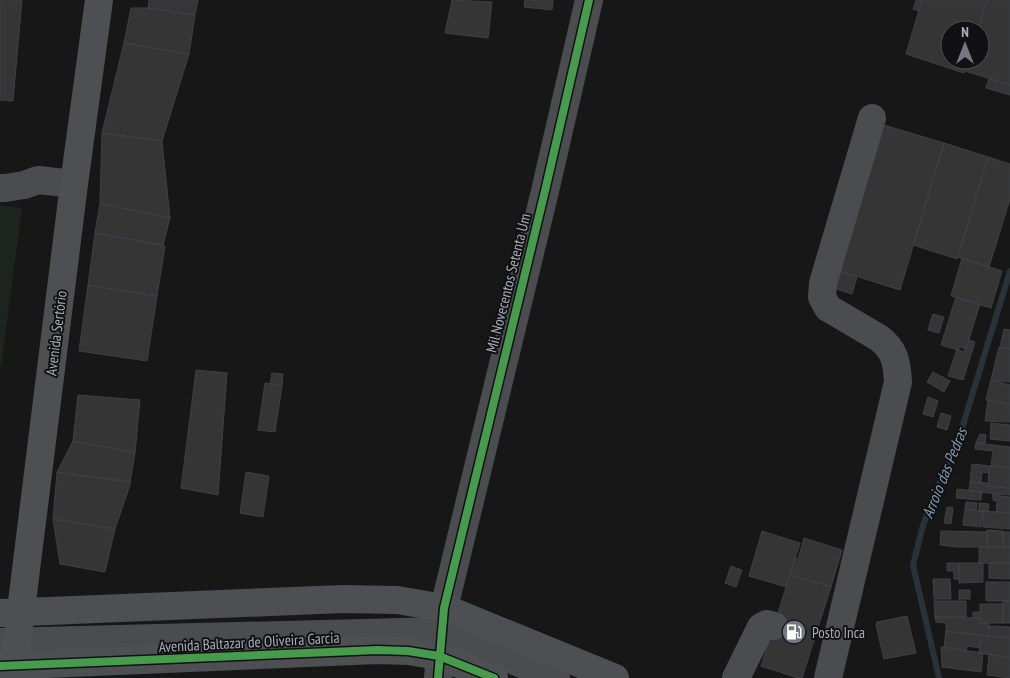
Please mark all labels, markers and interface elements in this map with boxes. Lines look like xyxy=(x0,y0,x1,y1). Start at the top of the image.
north arrow xyxy=(940,20,990,70)
text: N xyxy=(961,23,969,41)
street label: Mil Novecentos Setenta Um xyxy=(482,211,534,355)
street label: Avenida Sertório xyxy=(41,289,71,377)
water label: Arroio das Pedras xyxy=(917,423,972,521)
fuel station icon: Posto Inca xyxy=(781,619,807,645)
place label: Posto Inca xyxy=(812,623,865,642)
street label: Avenida Baltazar de Oliveira Garcia xyxy=(158,628,340,656)

